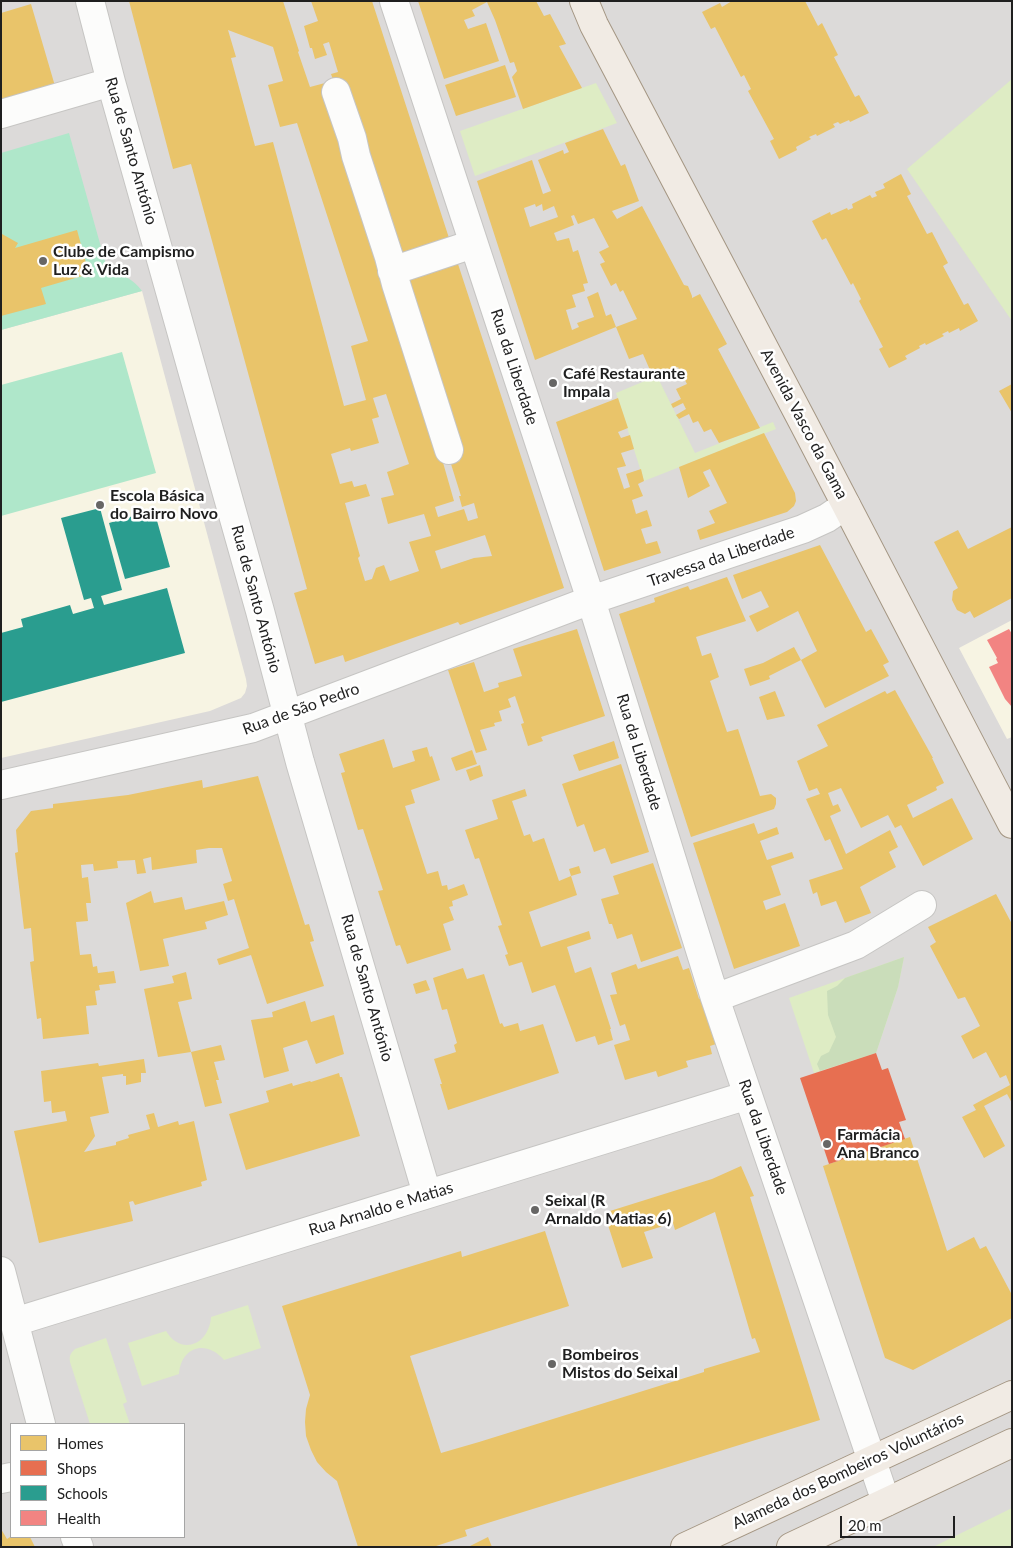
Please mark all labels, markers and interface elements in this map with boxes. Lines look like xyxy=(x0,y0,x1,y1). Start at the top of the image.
street label: Rua de Santo António xyxy=(101,75,161,227)
place label: Clube de Campismo Luz & Vida xyxy=(53,242,194,280)
marker: Clube de Campismo Luz & Vida xyxy=(37,255,49,267)
street label: Rua da Liberdade xyxy=(486,307,542,427)
street label: Avenida Vasco da Gama xyxy=(756,346,852,502)
place label: Café Restaurante Impala xyxy=(563,364,685,402)
marker: Café Restaurante Impala xyxy=(547,377,559,389)
place label: Escola Básica do Bairro Novo xyxy=(110,486,218,524)
marker: Escola Básica do Bairro Novo xyxy=(94,499,106,511)
street label: Rua de Santo António xyxy=(227,523,285,675)
street label: Travessa da Liberdade xyxy=(645,523,797,591)
street label: Rua de São Pedro xyxy=(240,679,362,739)
street label: Rua da Liberdade xyxy=(612,691,666,813)
street label: Rua de Santo António xyxy=(337,912,397,1064)
street label: Rua da Liberdade xyxy=(734,1077,792,1197)
place label: Farmácia Ana Branco xyxy=(837,1125,919,1163)
marker: Farmácia Ana Branco xyxy=(821,1138,833,1150)
street label: Rua Arnaldo e Matias xyxy=(307,1178,455,1240)
place label: Seixal (R Arnaldo Matias 6) xyxy=(545,1191,671,1229)
marker: Seixal (R Arnaldo Matias 6) xyxy=(529,1204,541,1216)
place label: Bombeiros Mistos do Seixal xyxy=(562,1345,678,1383)
marker: Bombeiros Mistos do Seixal xyxy=(546,1358,558,1370)
street label: Alameda dos Bombeiros Voluntários xyxy=(729,1409,967,1533)
legend xyxy=(10,1423,185,1538)
text: Homes xyxy=(57,1434,103,1452)
text: Shops xyxy=(57,1459,97,1477)
text: Schools xyxy=(57,1484,108,1502)
scale bar xyxy=(843,1506,958,1538)
text: Health xyxy=(57,1509,101,1527)
text: 20 m xyxy=(848,1516,882,1534)

